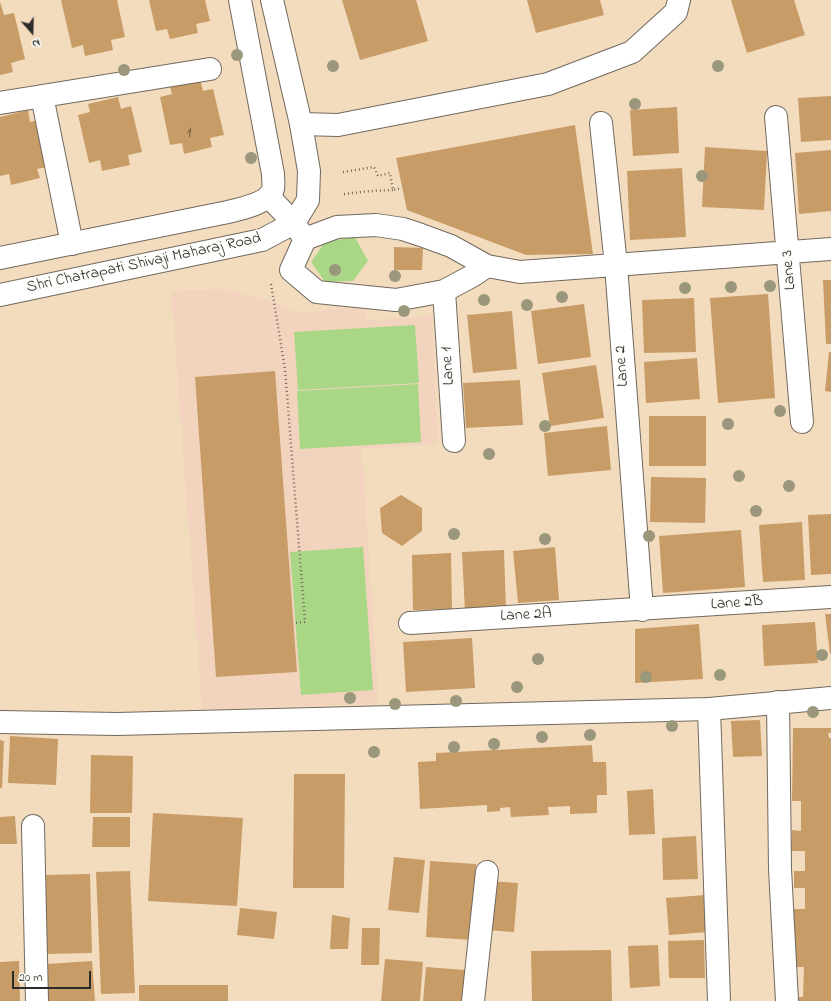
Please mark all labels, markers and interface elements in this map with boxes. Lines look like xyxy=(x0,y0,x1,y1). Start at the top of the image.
north arrow xyxy=(12,12,52,52)
text: N xyxy=(30,34,42,52)
house number: 1 xyxy=(187,126,191,142)
street label: Shri Chatrapati Shivaji Maharaj Road xyxy=(25,230,263,298)
street label: Lane 3 xyxy=(779,249,801,291)
street label: Lane 2 xyxy=(612,345,634,387)
street label: Lane 1 xyxy=(438,346,460,386)
street label: Lane 2B xyxy=(710,593,764,615)
street label: Lane 2A xyxy=(500,605,552,627)
scale bar xyxy=(14,963,93,989)
text: 20 m xyxy=(19,969,42,987)

